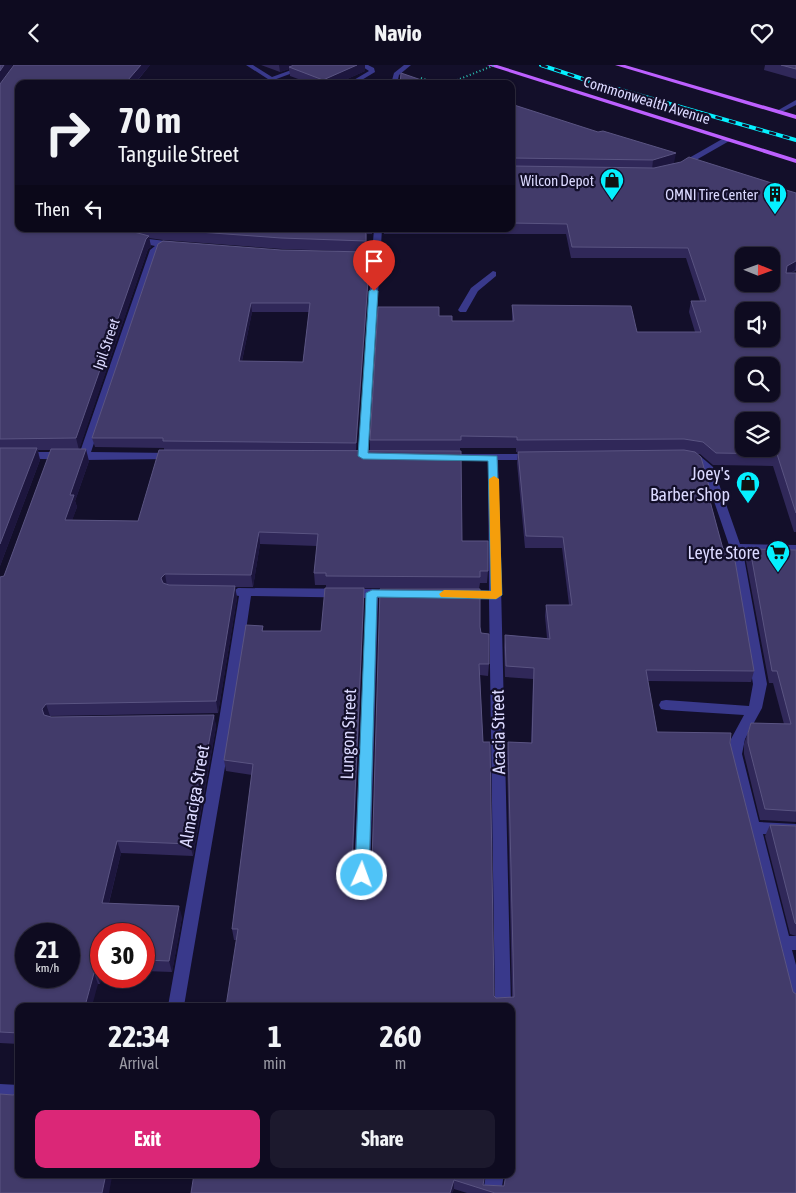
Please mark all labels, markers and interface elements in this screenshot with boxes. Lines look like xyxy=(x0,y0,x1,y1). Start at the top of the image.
icon: back xyxy=(20,19,48,47)
icon: heart xyxy=(748,19,776,47)
text: Navio xyxy=(374,20,422,46)
street label: Commonwealth Avenue xyxy=(582,73,713,127)
icon: right xyxy=(35,100,100,165)
text: 70 m xyxy=(118,100,181,140)
text: Tanguile Street xyxy=(118,141,239,167)
shop icon: Wilcon Depot xyxy=(599,167,625,201)
place label: Wilcon Depot xyxy=(520,172,594,189)
building icon: OMNI Tire Center xyxy=(762,181,788,215)
place label: OMNI Tire Center xyxy=(665,186,759,203)
icon: left xyxy=(80,195,108,223)
text: Then xyxy=(35,198,70,220)
pin xyxy=(353,240,395,291)
icon: arrive xyxy=(360,247,388,275)
north arrow xyxy=(735,247,780,293)
map controls xyxy=(735,247,780,457)
button: sound xyxy=(735,302,780,347)
street label: Ipil Street xyxy=(89,316,123,372)
button: search xyxy=(735,357,780,402)
button: layers xyxy=(735,412,780,457)
place label: Joey's Barber Shop xyxy=(650,463,730,505)
shop icon: Joey's Barber Shop xyxy=(735,470,761,504)
supermarket icon: Leyte Store xyxy=(765,539,791,573)
place label: Leyte Store xyxy=(687,542,760,563)
street label: Lungon Street xyxy=(336,688,360,780)
street label: Acacia Street xyxy=(487,689,509,775)
street label: Almaciga Street xyxy=(175,743,213,849)
position arrow xyxy=(335,848,387,900)
speed limit sign: 30 xyxy=(90,923,155,988)
text: 21 xyxy=(36,935,59,963)
text: km/h xyxy=(36,961,59,975)
text: 22:34 xyxy=(108,1019,170,1053)
text: 1 xyxy=(268,1019,282,1053)
text: 260 xyxy=(379,1019,422,1053)
text: Arrival xyxy=(120,1054,159,1072)
text: min xyxy=(263,1054,286,1072)
text: m xyxy=(395,1054,406,1072)
button: Exit xyxy=(35,1110,260,1168)
button: Share xyxy=(270,1110,495,1168)

